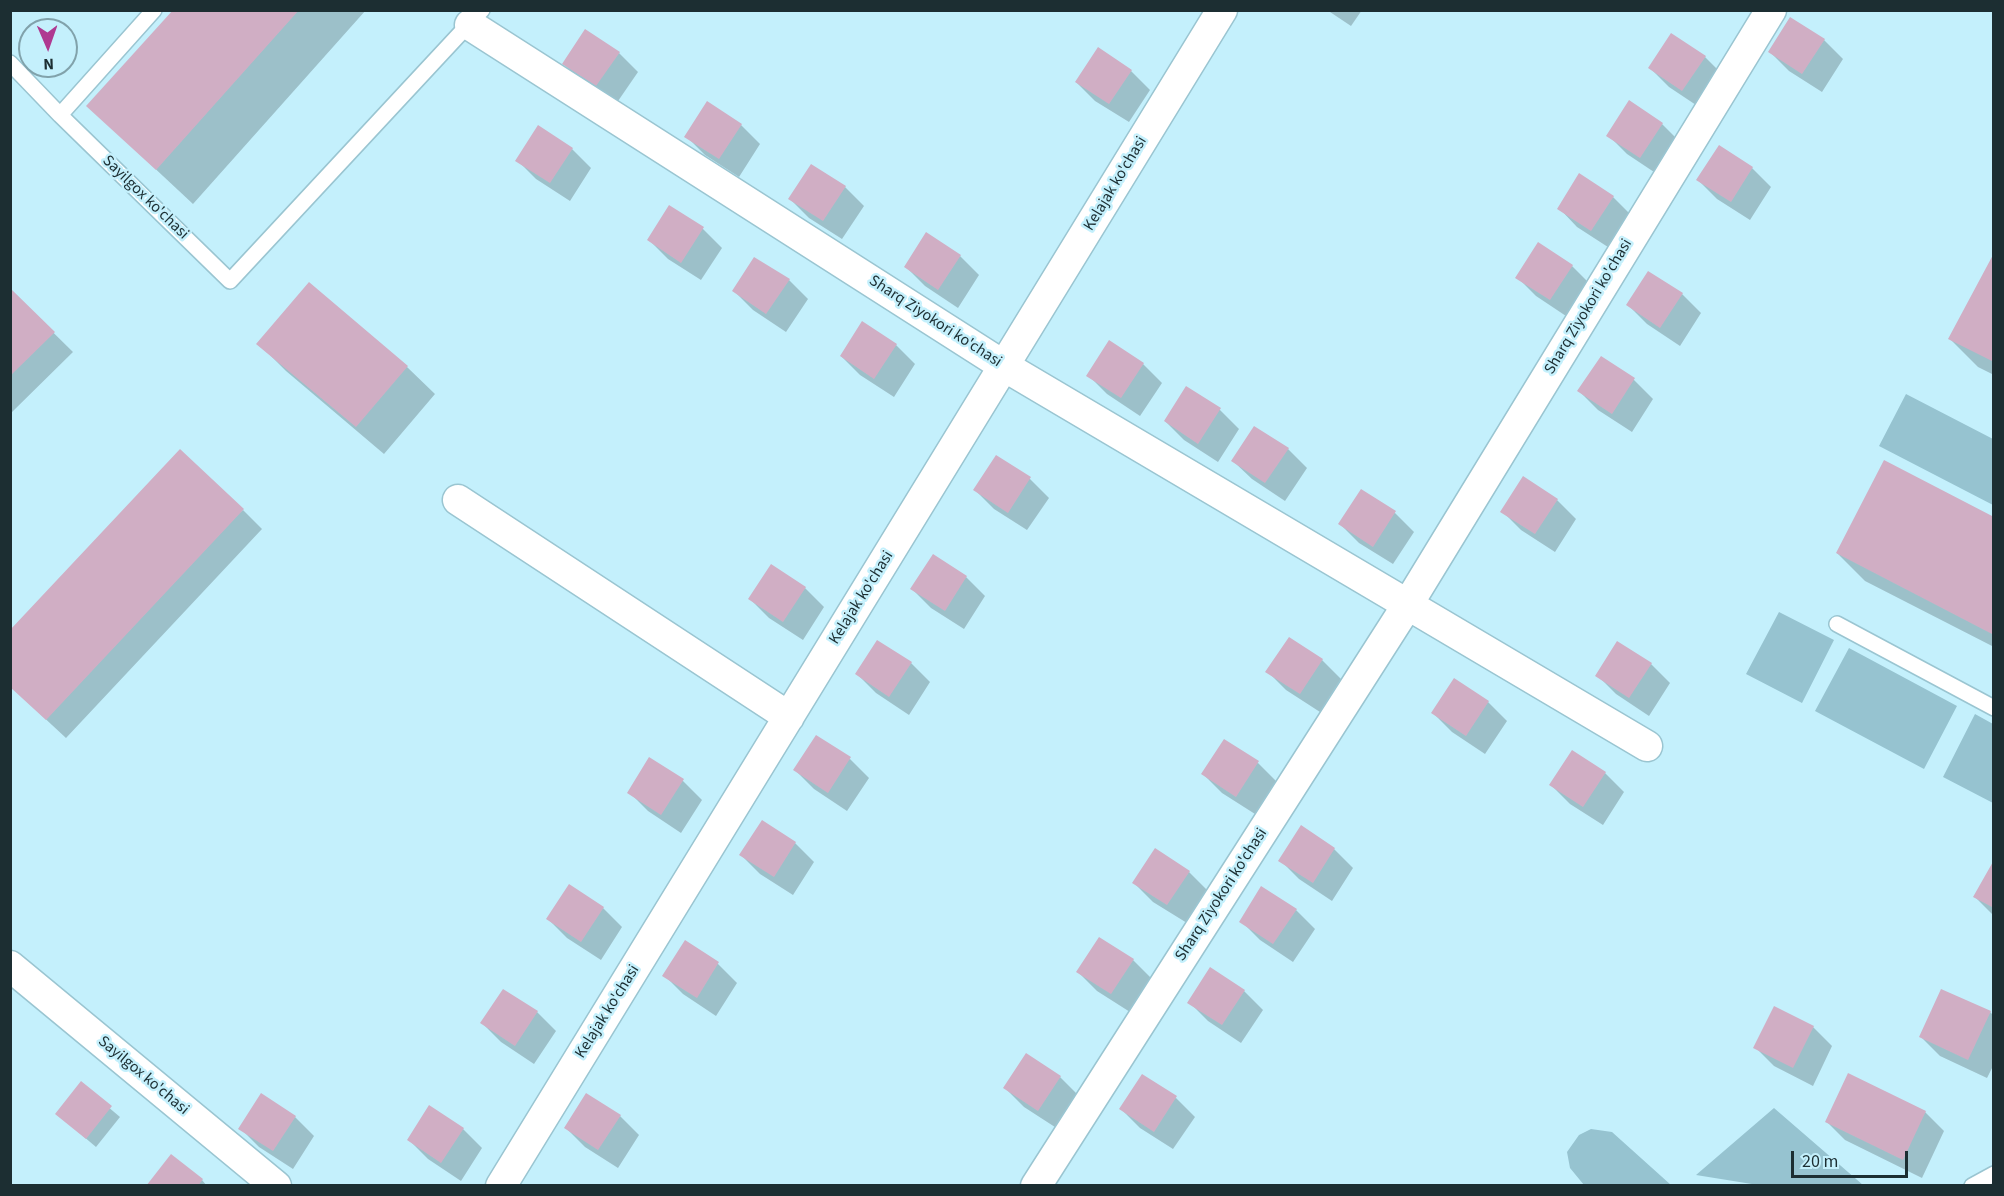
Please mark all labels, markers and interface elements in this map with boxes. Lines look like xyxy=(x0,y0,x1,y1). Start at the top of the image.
north arrow xyxy=(18,18,78,78)
text: N xyxy=(43,53,54,75)
street label: Kelajak ko'chasi xyxy=(1080,133,1152,235)
street label: Sayilgox ko'chasi xyxy=(98,152,192,244)
street label: Sharq Ziyokori ko'chasi xyxy=(1541,236,1637,378)
street label: Sharq Ziyokori ko'chasi xyxy=(865,272,1005,372)
street label: Kelajak ko'chasi xyxy=(826,548,898,648)
street label: Sharq Ziyokori ko'chasi xyxy=(1172,825,1272,965)
street label: Kelajak ko'chasi xyxy=(572,962,644,1062)
street label: Sayilgox ko'chasi xyxy=(94,1032,192,1120)
scale bar xyxy=(1794,1139,1911,1177)
text: 20 m xyxy=(1802,1149,1838,1174)

